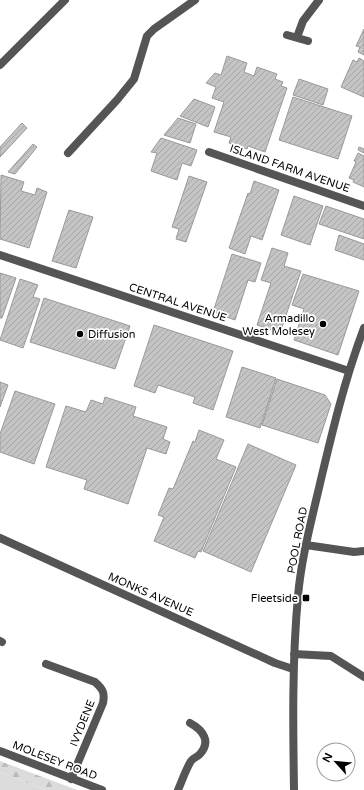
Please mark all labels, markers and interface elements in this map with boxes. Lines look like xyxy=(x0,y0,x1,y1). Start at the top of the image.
street label: ISLAND FARM AVENUE xyxy=(228,142,352,195)
street label: CENTRAL AVENUE xyxy=(127,281,228,324)
place label: Armadillo West Molesey xyxy=(242,312,315,338)
marker: Armadillo West Molesey xyxy=(318,319,328,329)
place label: Diffusion xyxy=(88,328,136,341)
marker: Diffusion xyxy=(75,329,85,339)
street label: POOL ROAD xyxy=(285,506,310,574)
street label: MONKS AVENUE xyxy=(106,570,195,619)
place label: Fleetside xyxy=(251,592,298,605)
marker: Fleetside xyxy=(301,593,311,603)
street label: IVYDENE xyxy=(67,698,98,748)
street label: MOLESEY ROAD xyxy=(11,738,99,783)
north arrow xyxy=(316,742,356,782)
text: N xyxy=(320,751,335,765)

